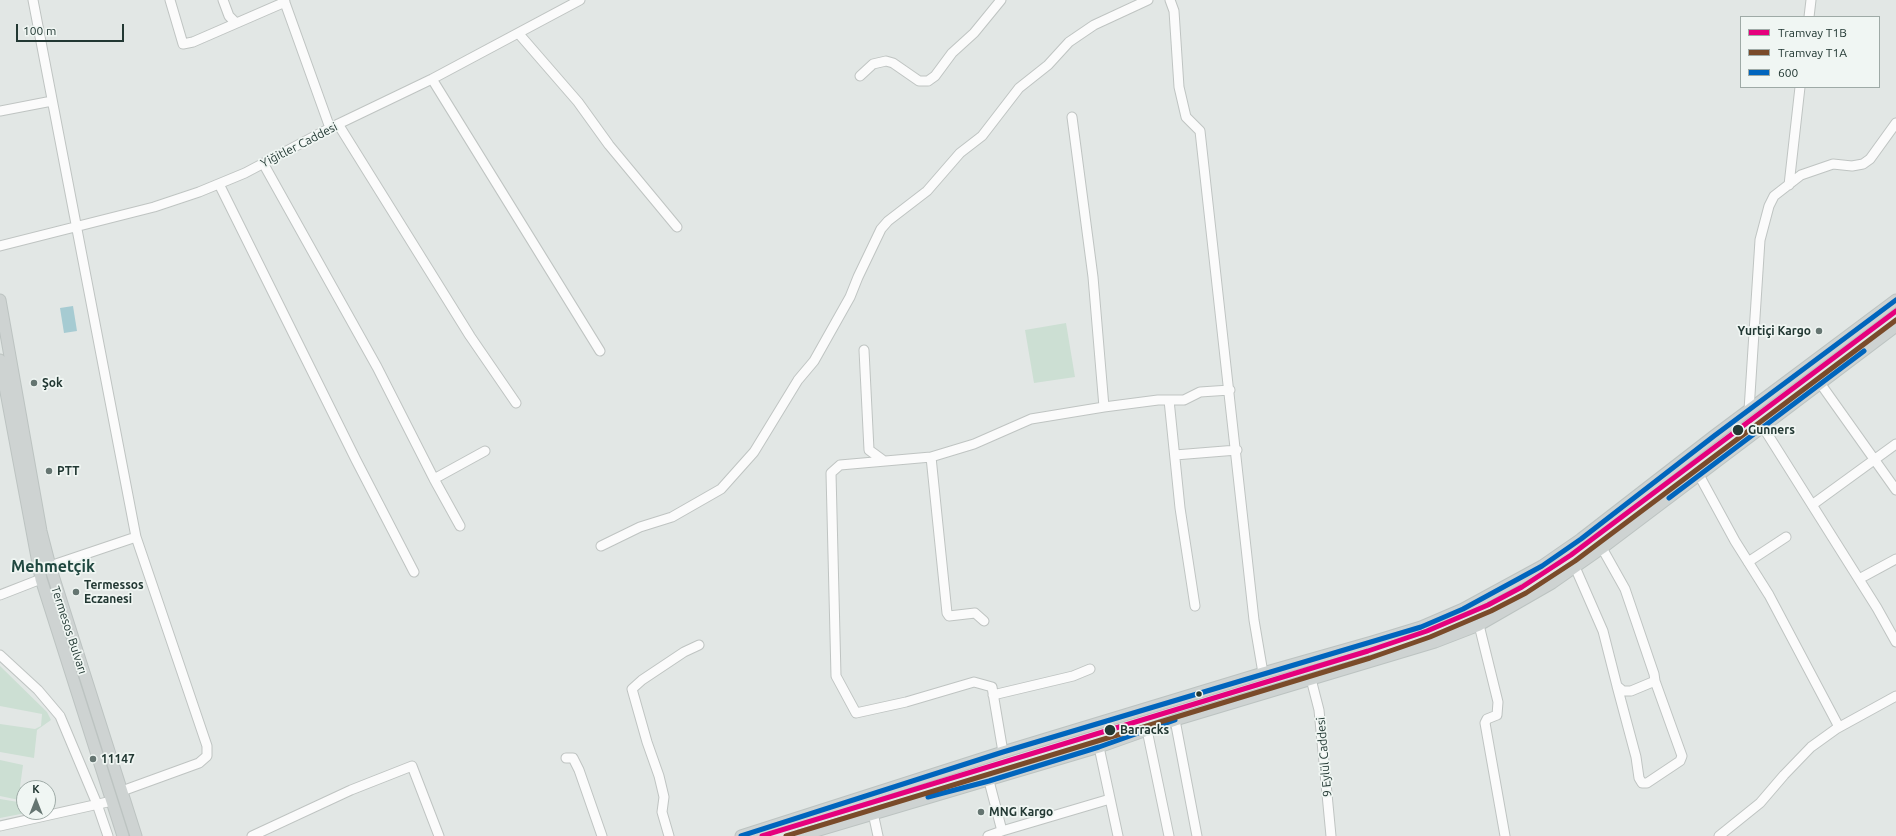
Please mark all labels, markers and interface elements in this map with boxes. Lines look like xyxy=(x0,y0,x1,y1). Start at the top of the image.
scale bar xyxy=(18,16,126,42)
legend xyxy=(1740,16,1880,88)
text: 100 m xyxy=(23,24,56,37)
text: Tramvay T1B xyxy=(1778,26,1847,39)
text: Tramvay T1A xyxy=(1778,46,1847,59)
text: 600 xyxy=(1778,66,1798,79)
street label: Yiğitler Caddesi xyxy=(258,119,340,171)
place label: Yurtiçi Kargo xyxy=(1738,324,1811,338)
marker: Yurtiçi Kargo xyxy=(1814,326,1824,336)
place label: Şok xyxy=(42,376,63,390)
marker: Şok xyxy=(29,378,39,388)
marker: Gunners xyxy=(1731,423,1745,437)
place label: Gunners xyxy=(1748,423,1795,437)
place label: PTT xyxy=(57,464,79,478)
marker: PTT xyxy=(44,466,54,476)
district label: Mehmetçik xyxy=(11,557,95,577)
place label: Termessos Eczanesi xyxy=(84,578,144,606)
street label: Termesos Bulvarı xyxy=(48,584,90,676)
marker: Termessos Eczanesi xyxy=(71,587,81,597)
unlabelled marker xyxy=(1194,689,1204,699)
street label: 9 Eylül Caddesi xyxy=(1313,716,1335,798)
marker: Barracks xyxy=(1103,723,1117,737)
place label: Barracks xyxy=(1120,723,1169,737)
place label: 11147 xyxy=(101,752,135,766)
marker: 11147 xyxy=(88,754,98,764)
north arrow xyxy=(16,780,56,820)
text: K xyxy=(32,783,40,795)
place label: MNG Kargo xyxy=(989,805,1053,819)
marker: MNG Kargo xyxy=(976,807,986,817)

